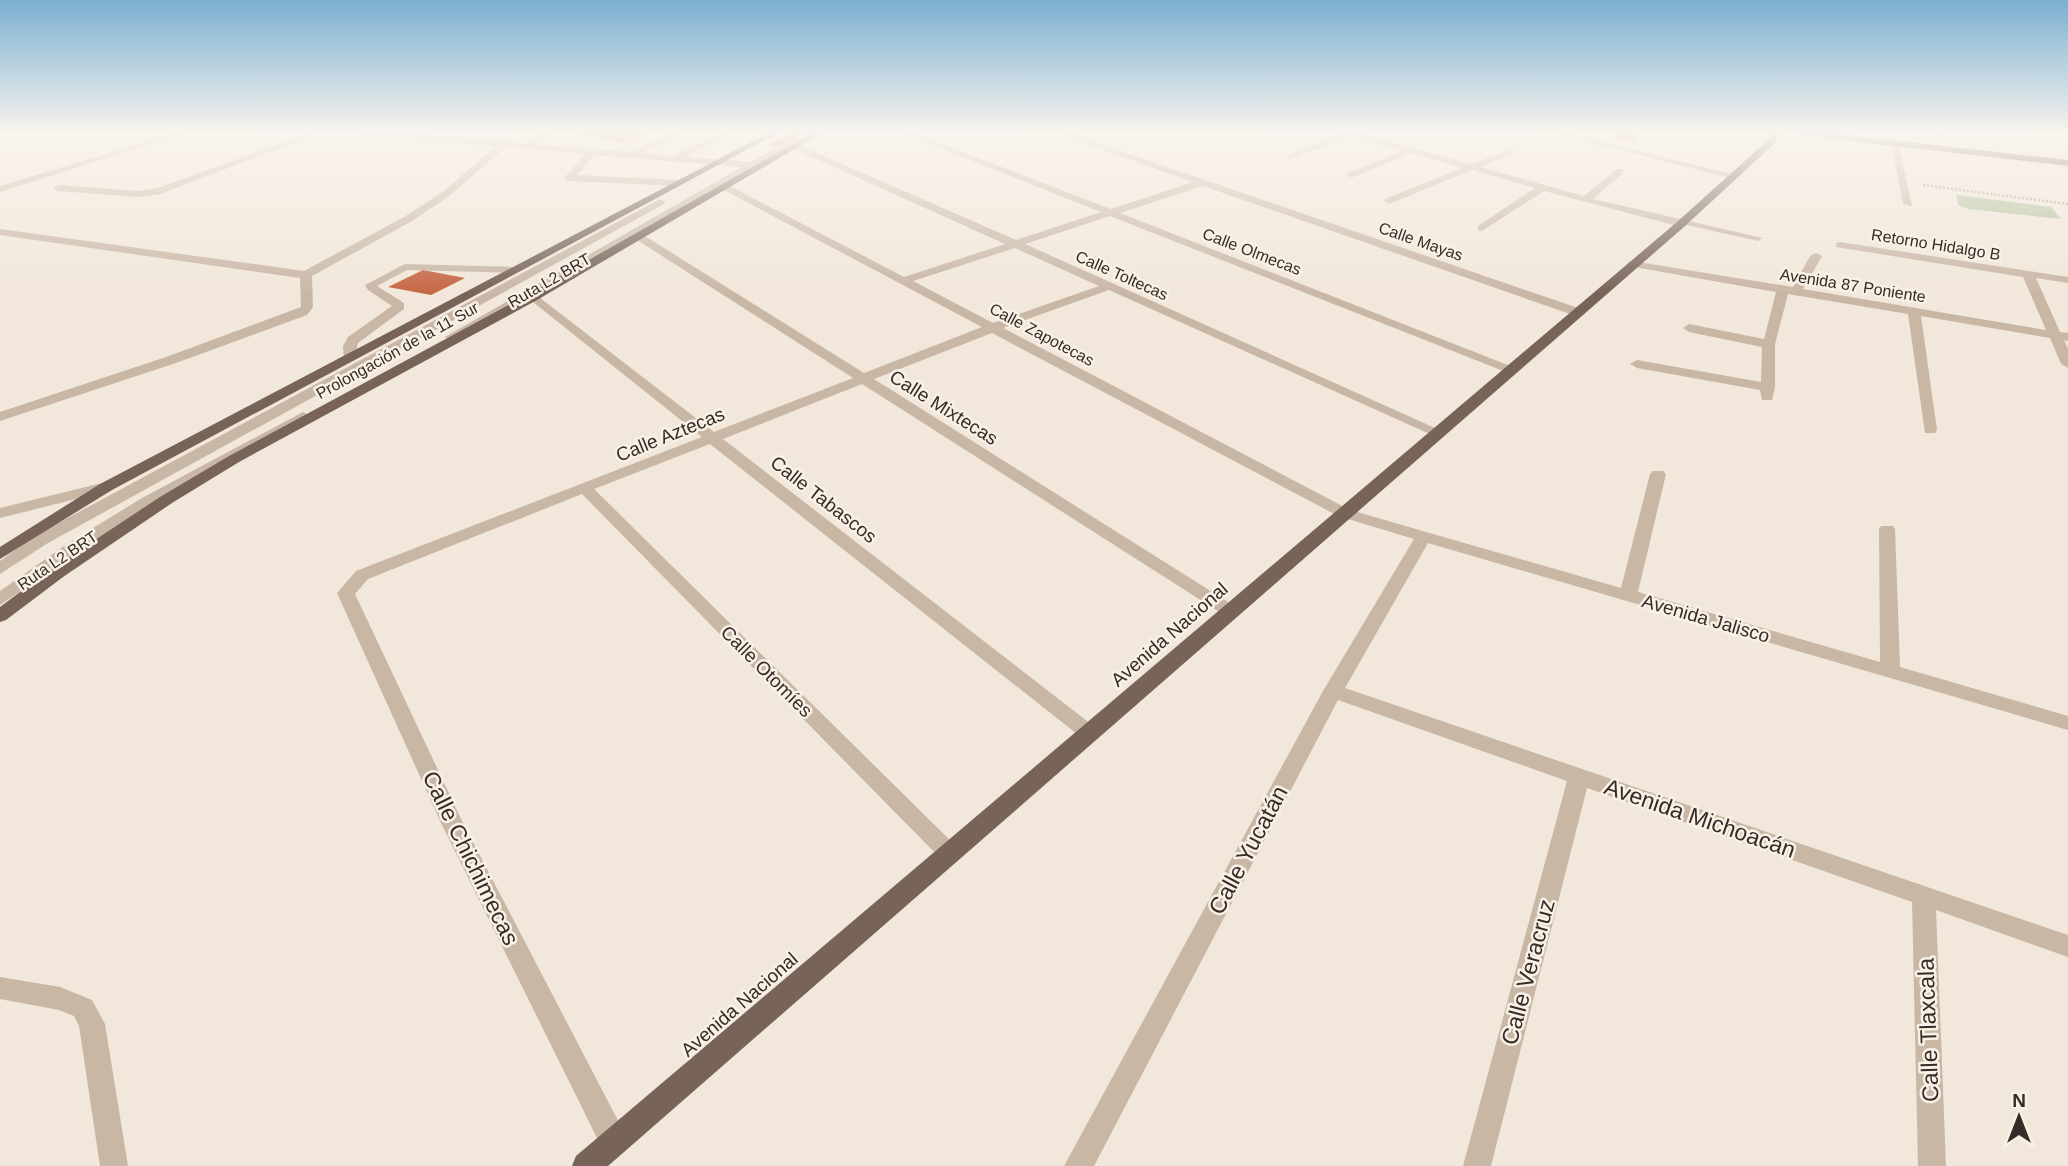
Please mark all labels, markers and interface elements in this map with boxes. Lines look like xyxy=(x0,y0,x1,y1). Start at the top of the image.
street label: Calle Mayas xyxy=(1376,219,1465,264)
street label: Calle Olmecas xyxy=(1200,225,1303,278)
street label: Retorno Hidalgo B xyxy=(1870,226,2002,263)
street label: Calle Toltecas xyxy=(1073,247,1171,303)
street label: Ruta L2 BRT xyxy=(505,250,594,311)
street label: Avenida 87 Poniente xyxy=(1779,266,1927,305)
street label: Prolongación de la 11 Sur xyxy=(313,298,482,402)
street label: Calle Zapotecas xyxy=(987,300,1097,369)
street label: Calle Mixtecas xyxy=(886,366,1002,449)
street label: Calle Aztecas xyxy=(613,403,727,466)
street label: Calle Tabascos xyxy=(767,452,881,547)
street label: Ruta L2 BRT xyxy=(14,527,100,593)
street label: Avenida Nacional xyxy=(1107,578,1232,691)
street label: Avenida Jalisco xyxy=(1640,590,1772,647)
street label: Calle Otomíes xyxy=(717,621,817,721)
street label: Calle Chichimecas xyxy=(418,767,524,949)
street label: Avenida Michoacán xyxy=(1601,773,1799,863)
street label: Calle Yucatán xyxy=(1203,781,1293,919)
street label: Calle Veracruz xyxy=(1496,896,1560,1048)
street label: Avenida Nacional xyxy=(677,948,802,1061)
street label: Calle Tlaxcala xyxy=(1912,957,1944,1102)
north arrow xyxy=(1984,1082,2054,1152)
text: N xyxy=(2012,1090,2026,1111)

